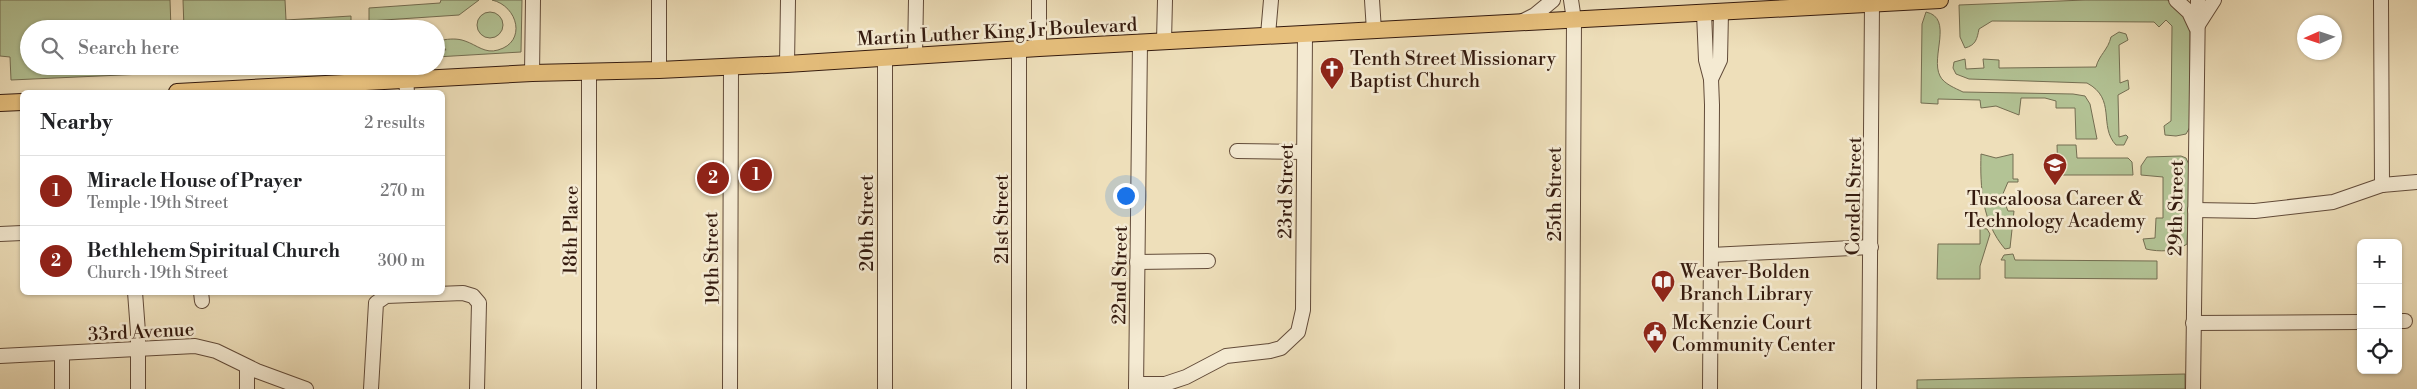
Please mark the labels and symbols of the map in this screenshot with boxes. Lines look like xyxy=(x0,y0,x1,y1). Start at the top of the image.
street label: Martin Luther King Jr Boulevard xyxy=(856,13,1138,51)
north arrow xyxy=(2297,15,2342,60)
place label: Tenth Street Missionary Baptist Church xyxy=(1349,47,1557,93)
church icon: Tenth Street Missionary Baptist Church xyxy=(1319,56,1345,90)
street label: Cordell Street xyxy=(1841,136,1867,256)
street label: 23rd Street xyxy=(1273,143,1299,239)
street label: 25th Street xyxy=(1543,146,1567,242)
school or university icon: Tuscaloosa Career & Technology Academy xyxy=(2042,152,2068,186)
pin: 1 xyxy=(740,156,772,194)
pin: 2 xyxy=(697,159,729,197)
street label: 29th Street xyxy=(2163,159,2189,256)
street label: 20th Street xyxy=(855,174,879,272)
street label: 21st Street xyxy=(990,174,1014,264)
your location xyxy=(1113,183,1139,209)
street label: 18th Place xyxy=(558,185,584,275)
place label: Tuscaloosa Career & Technology Academy xyxy=(1964,187,2146,233)
street label: 19th Street xyxy=(699,211,725,305)
street label: 22nd Street xyxy=(1107,225,1133,325)
place label: Weaver-Bolden Branch Library xyxy=(1679,260,1813,306)
library icon: Weaver-Bolden Branch Library xyxy=(1650,269,1676,303)
place label: McKenzie Court Community Center xyxy=(1672,311,1835,357)
street label: 33rd Avenue xyxy=(87,317,195,347)
public building icon: McKenzie Court Community Center xyxy=(1642,320,1668,354)

